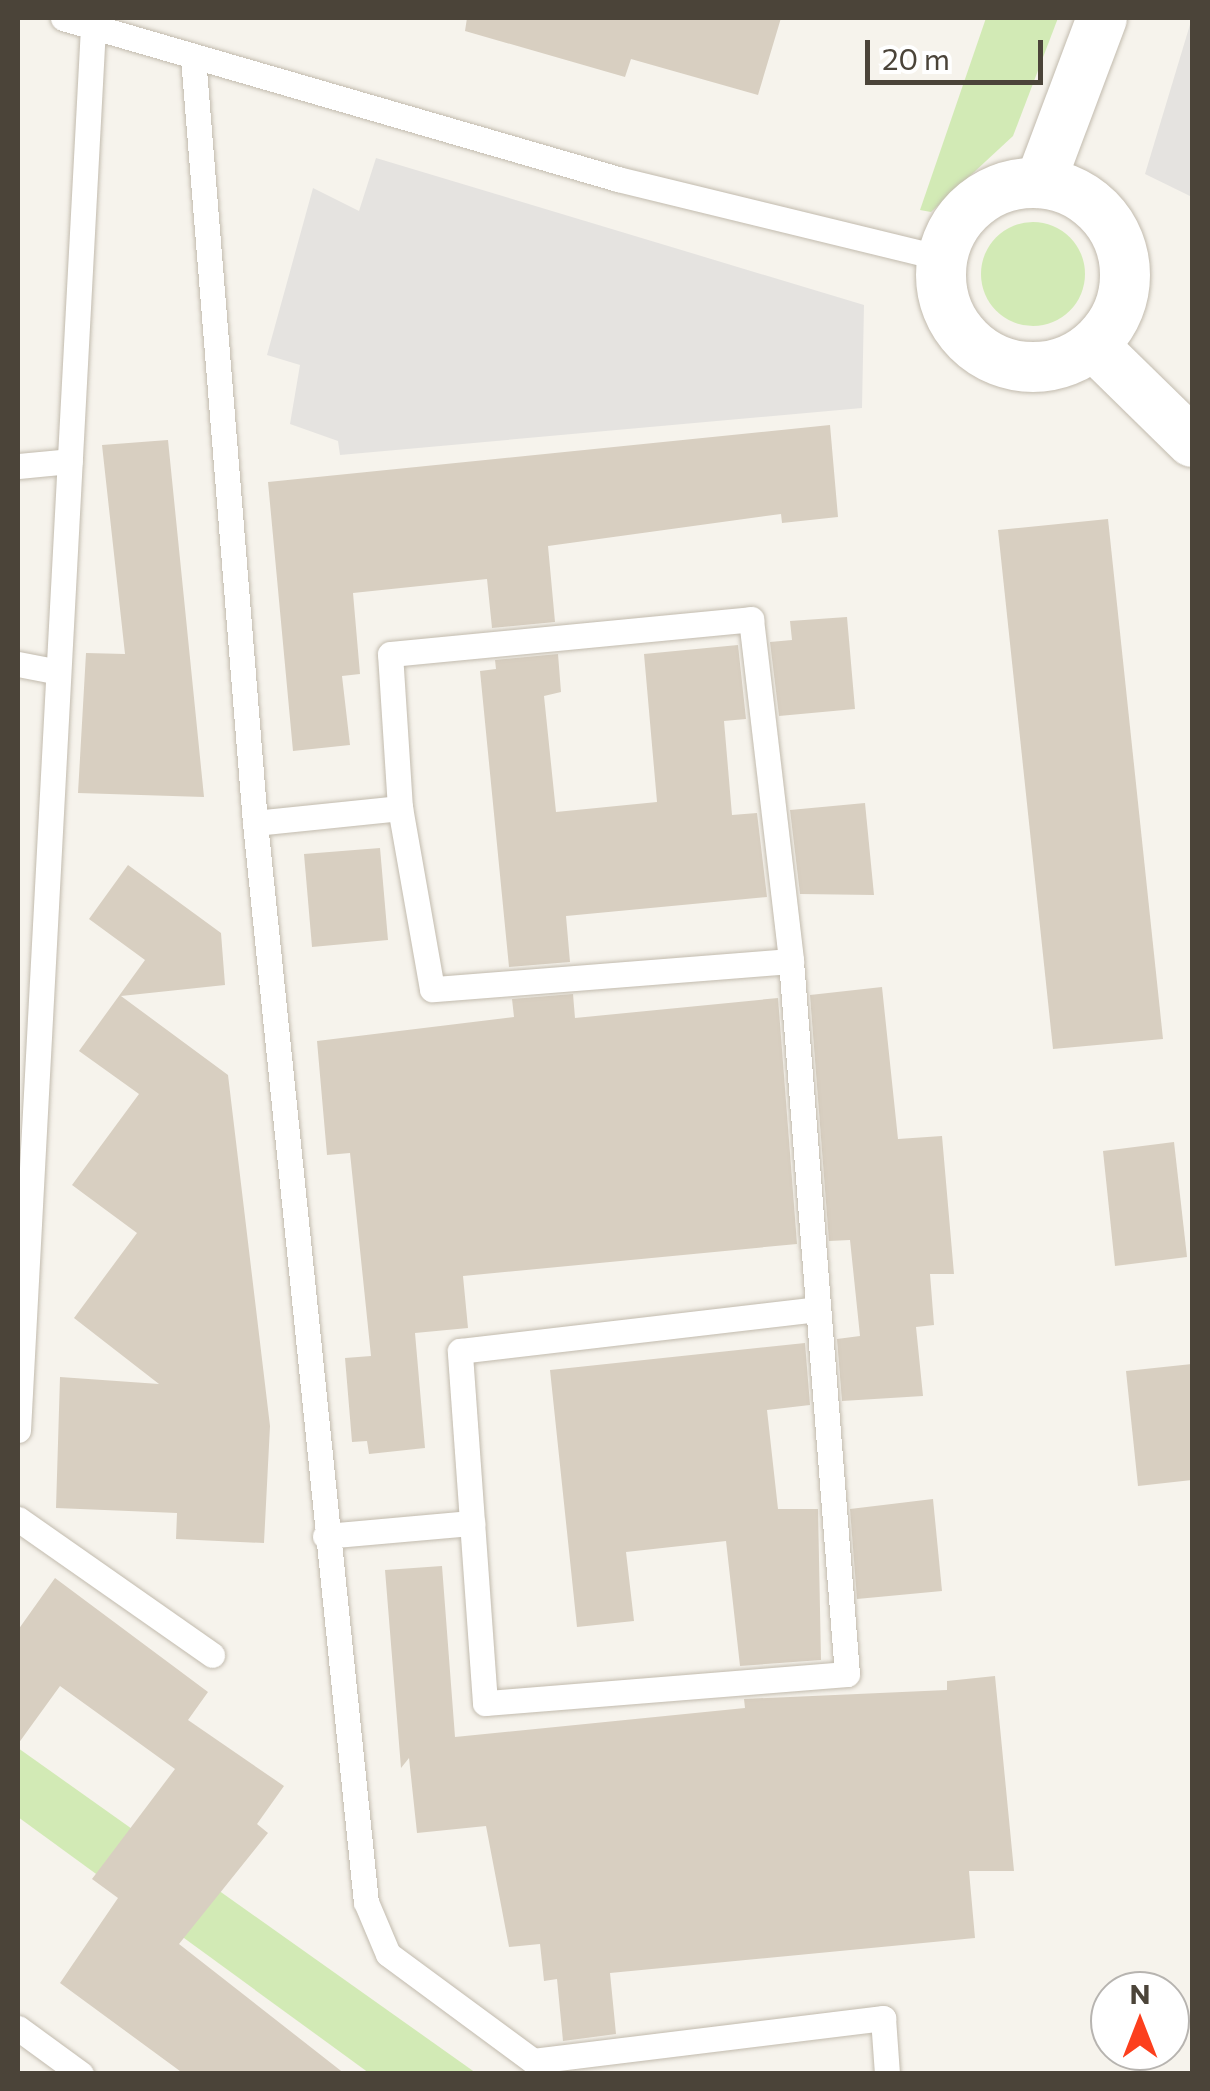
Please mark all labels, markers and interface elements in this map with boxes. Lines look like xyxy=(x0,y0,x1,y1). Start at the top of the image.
scale bar xyxy=(870,20,1048,82)
text: 20 m xyxy=(882,39,950,76)
north arrow xyxy=(1090,1971,1190,2071)
text: N xyxy=(1130,1976,1151,2010)

